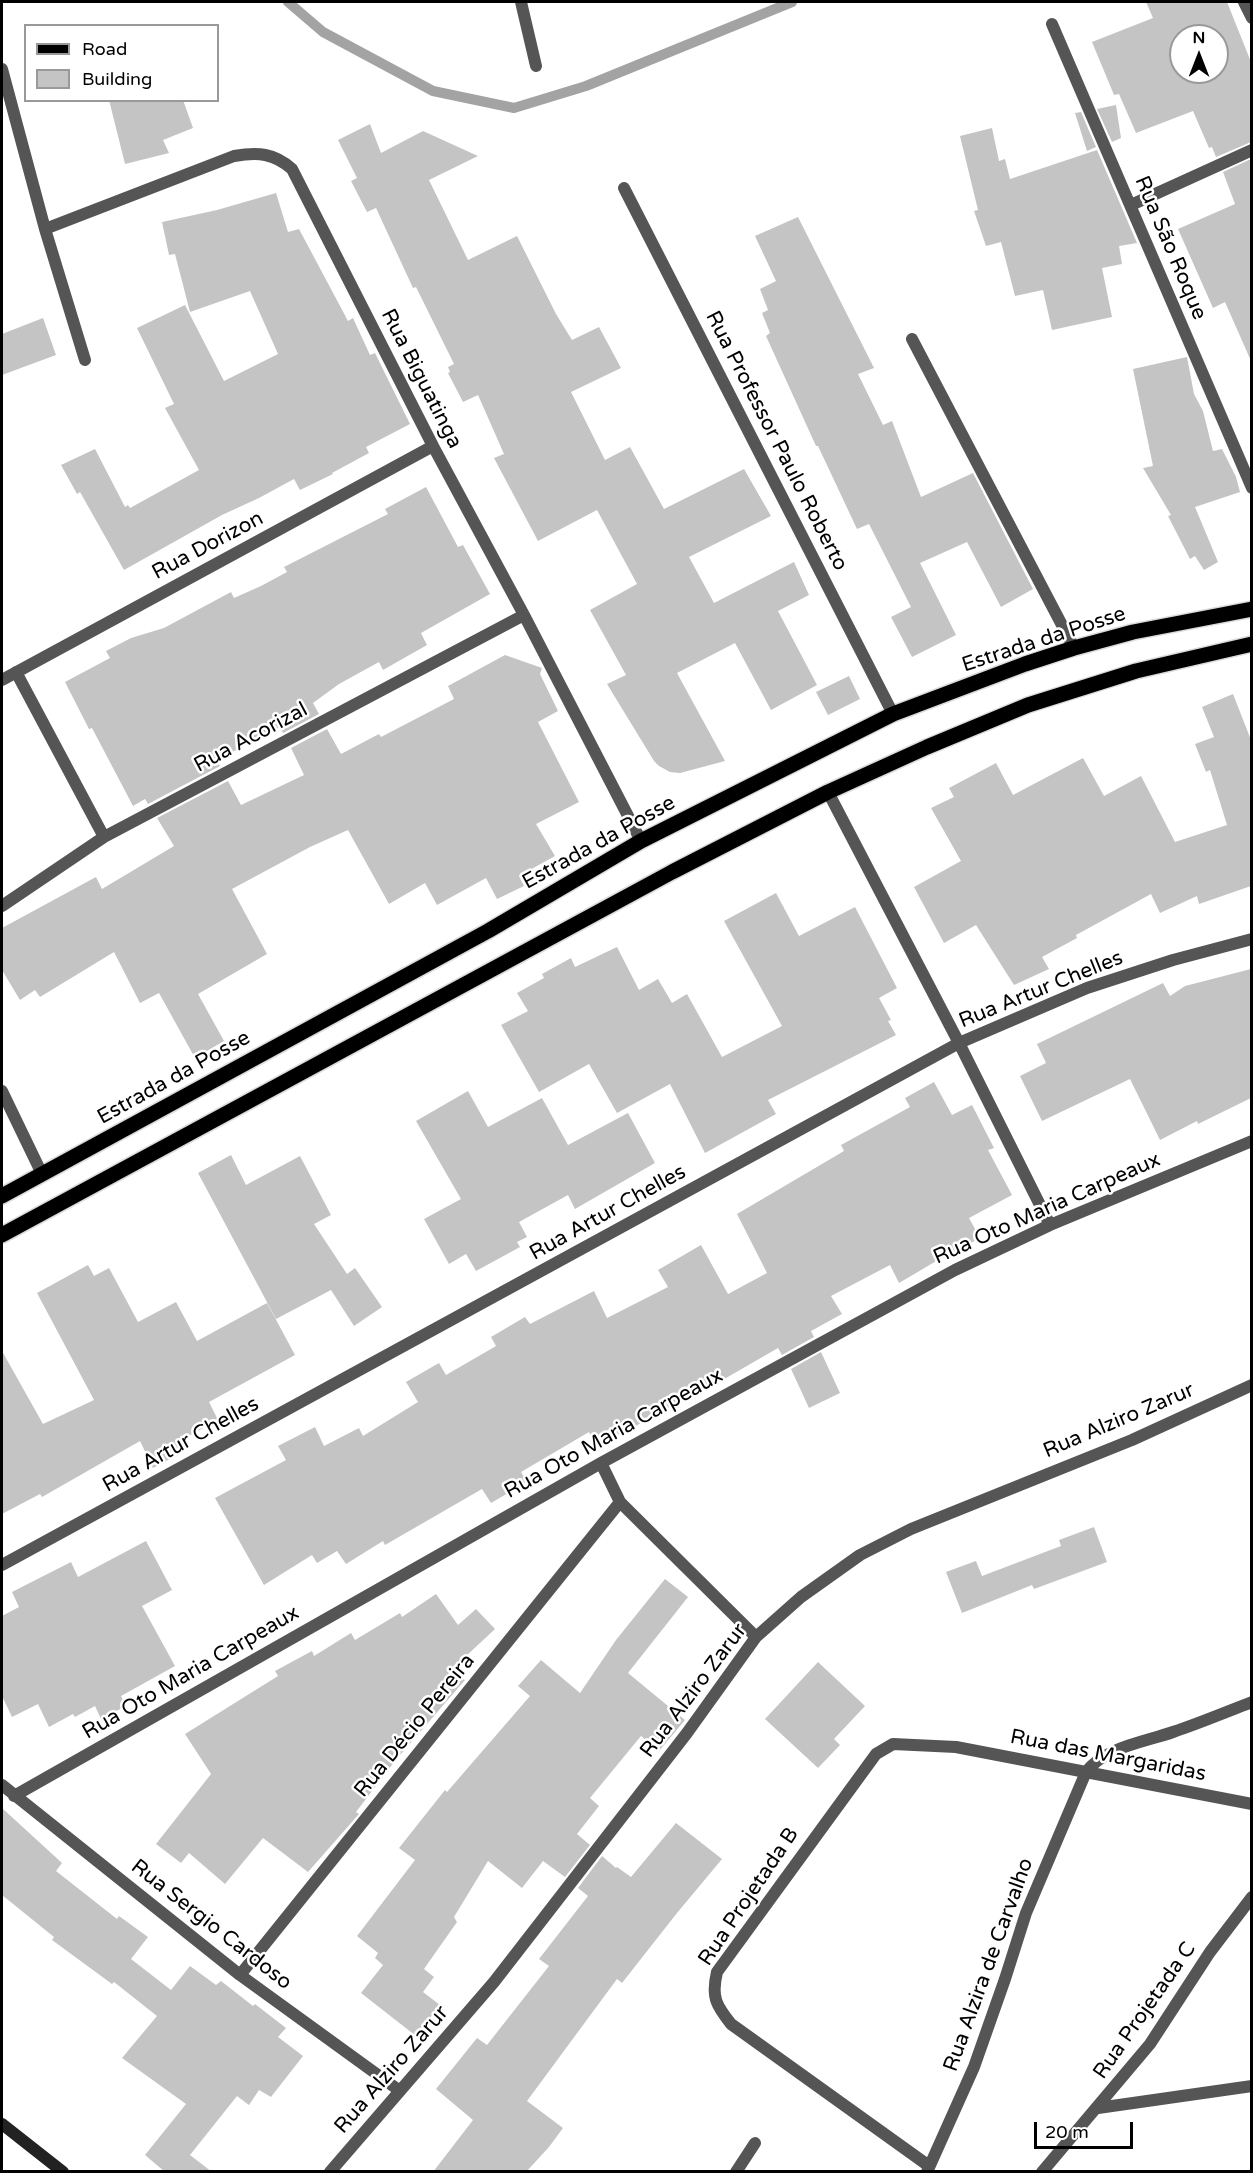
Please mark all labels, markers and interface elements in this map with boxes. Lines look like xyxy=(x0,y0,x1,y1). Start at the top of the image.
legend xyxy=(24,24,219,102)
north arrow xyxy=(1169,24,1229,84)
text: N xyxy=(1193,28,1205,48)
text: Road xyxy=(82,38,127,60)
text: Building xyxy=(82,68,152,90)
street label: Rua São Roque xyxy=(1128,172,1212,324)
street label: Rua Biguatinga xyxy=(375,305,467,453)
street label: Rua Professor Paulo Roberto xyxy=(699,307,853,575)
street label: Rua Dorizon xyxy=(148,506,268,586)
street label: Estrada da Posse xyxy=(959,602,1129,678)
street label: Rua Acorizal xyxy=(190,698,312,778)
street label: Estrada da Posse xyxy=(518,791,680,895)
street label: Rua Artur Chelles xyxy=(955,946,1127,1034)
street label: Estrada da Posse xyxy=(93,1026,255,1130)
street label: Rua Oto Maria Carpeaux xyxy=(930,1147,1164,1271)
street label: Rua Artur Chelles xyxy=(526,1160,690,1266)
street label: Rua Oto Maria Carpeaux xyxy=(500,1363,728,1505)
street label: Rua Alziro Zarur xyxy=(1040,1378,1198,1464)
street label: Rua Artur Chelles xyxy=(99,1392,263,1498)
street label: Rua Oto Maria Carpeaux xyxy=(78,1601,304,1745)
street label: Rua Alziro Zarur xyxy=(635,1619,753,1763)
street label: Rua Décio Pereira xyxy=(349,1649,481,1803)
street label: Rua das Margaridas xyxy=(1008,1725,1208,1787)
street label: Rua Projetada B xyxy=(693,1823,805,1971)
street label: Rua Sergio Cardoso xyxy=(126,1854,296,1996)
street label: Rua Alzira de Carvalho xyxy=(939,1855,1039,2075)
street label: Rua Projetada C xyxy=(1088,1938,1202,2084)
street label: Rua Alziro Zarur xyxy=(330,2001,454,2139)
scale bar xyxy=(1037,2110,1136,2148)
text: 20 m xyxy=(1045,2121,1089,2143)

